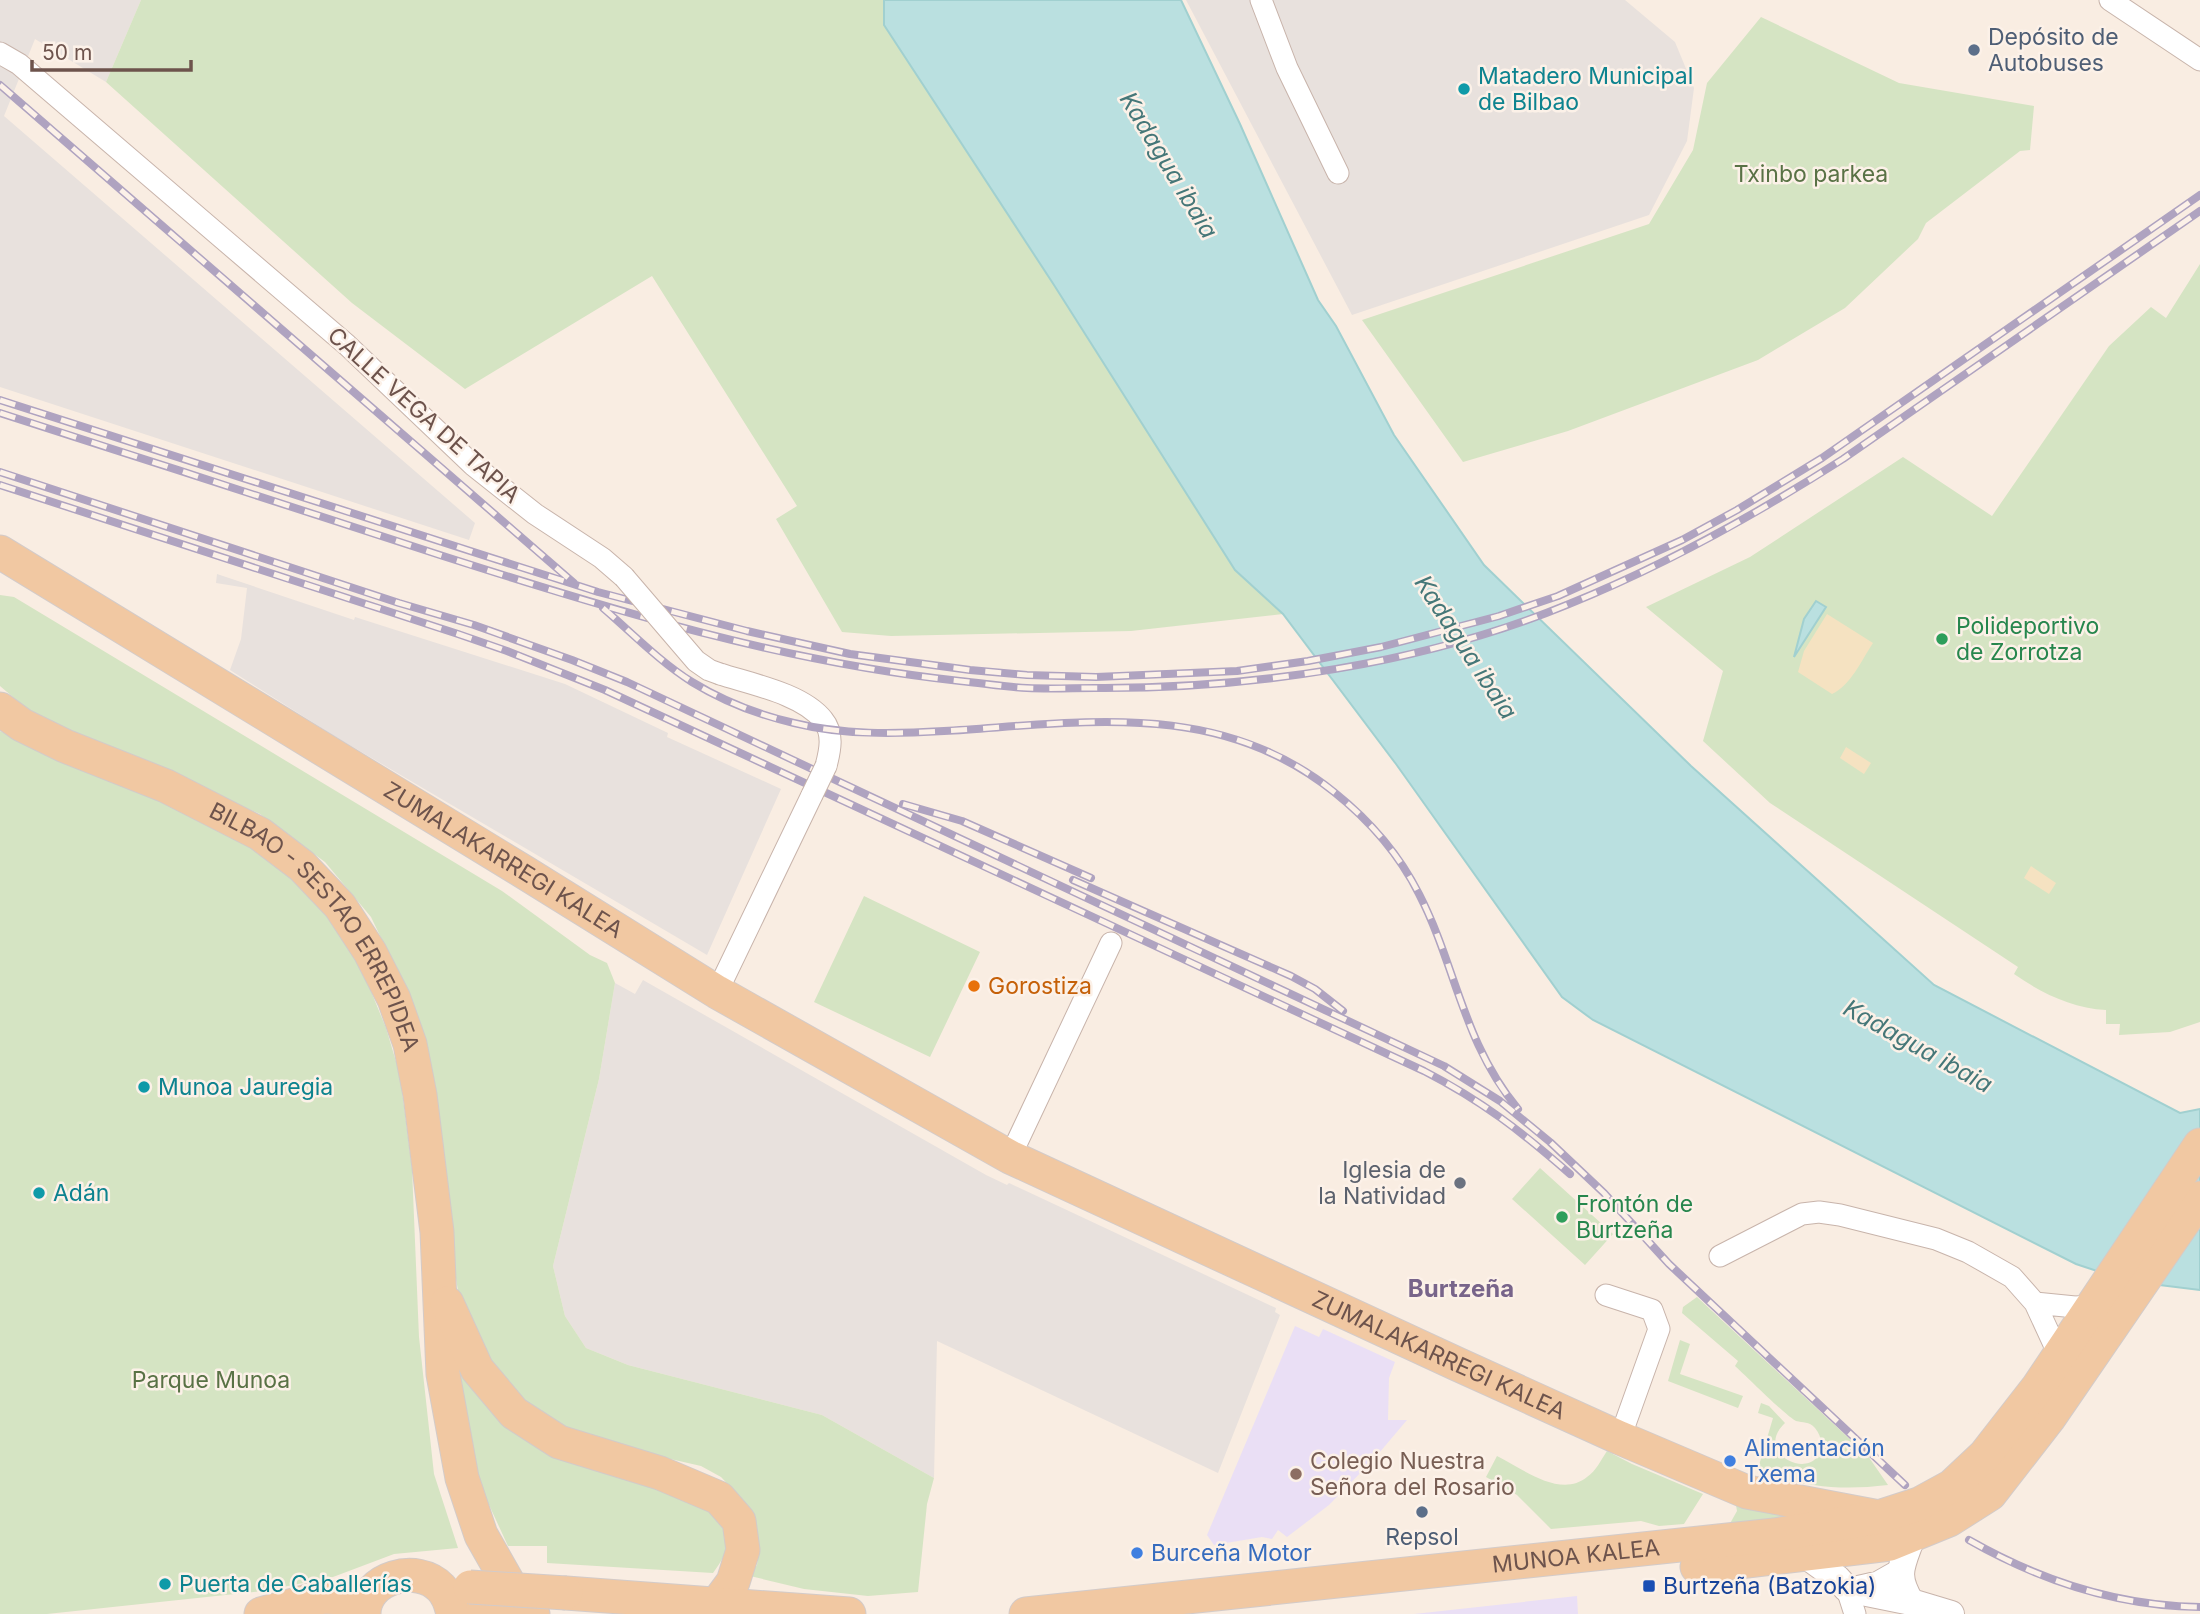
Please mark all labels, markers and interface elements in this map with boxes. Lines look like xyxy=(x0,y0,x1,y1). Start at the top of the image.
place label: Depósito de Autobuses xyxy=(1988,23,2119,77)
scale bar xyxy=(32,28,191,72)
text: 50 m xyxy=(42,40,92,65)
marker: Depósito de Autobuses xyxy=(1966,42,1982,58)
place label: Matadero Municipal de Bilbao xyxy=(1478,62,1693,116)
marker: Matadero Municipal de Bilbao xyxy=(1456,81,1472,97)
water label: Kadagua ibaia xyxy=(1114,87,1224,243)
park label: Txinbo parkea xyxy=(1734,160,1888,188)
street label: CALLE VEGA DE TAPIA xyxy=(322,321,526,509)
water label: Kadagua ibaia xyxy=(1409,570,1523,724)
place label: Polideportivo de Zorrotza xyxy=(1956,612,2099,666)
marker: Polideportivo de Zorrotza xyxy=(1934,631,1950,647)
street label: ZUMALAKARREGI KALEA xyxy=(379,776,628,944)
street label: BILBAO - SESTAO ERREPIDEA xyxy=(205,797,426,1055)
place label: Gorostiza xyxy=(988,972,1092,1000)
marker: Gorostiza xyxy=(966,978,982,994)
water label: Kadagua ibaia xyxy=(1839,993,1997,1099)
place label: Munoa Jauregia xyxy=(158,1073,333,1101)
marker: Munoa Jauregia xyxy=(136,1079,152,1095)
place label: Iglesia de la Natividad xyxy=(1318,1156,1446,1210)
marker: Iglesia de la Natividad xyxy=(1452,1175,1468,1191)
place label: Adán xyxy=(53,1179,109,1207)
marker: Adán xyxy=(31,1185,47,1201)
place label: Frontón de Burtzeña xyxy=(1576,1190,1693,1244)
marker: Frontón de Burtzeña xyxy=(1554,1209,1570,1225)
district label: Burtzeña xyxy=(1408,1274,1514,1303)
street label: ZUMALAKARREGI KALEA xyxy=(1308,1285,1570,1425)
park label: Parque Munoa xyxy=(132,1366,290,1394)
place label: Alimentación Txema xyxy=(1744,1434,1885,1488)
place label: Colegio Nuestra Señora del Rosario xyxy=(1310,1447,1515,1501)
marker: Alimentación Txema xyxy=(1722,1453,1738,1469)
marker: Colegio Nuestra Señora del Rosario xyxy=(1288,1466,1304,1482)
marker: Repsol xyxy=(1414,1504,1430,1520)
place label: Repsol xyxy=(1385,1523,1459,1551)
street label: MUNOA KALEA xyxy=(1491,1533,1661,1579)
place label: Burceña Motor xyxy=(1151,1539,1312,1567)
marker: Burceña Motor xyxy=(1129,1545,1145,1561)
place label: Puerta de Caballerías xyxy=(179,1570,412,1598)
place label: Burtzeña (Batzokia) xyxy=(1663,1572,1876,1600)
marker: Puerta de Caballerías xyxy=(157,1576,173,1592)
marker: Burtzeña (Batzokia) xyxy=(1641,1578,1657,1594)

